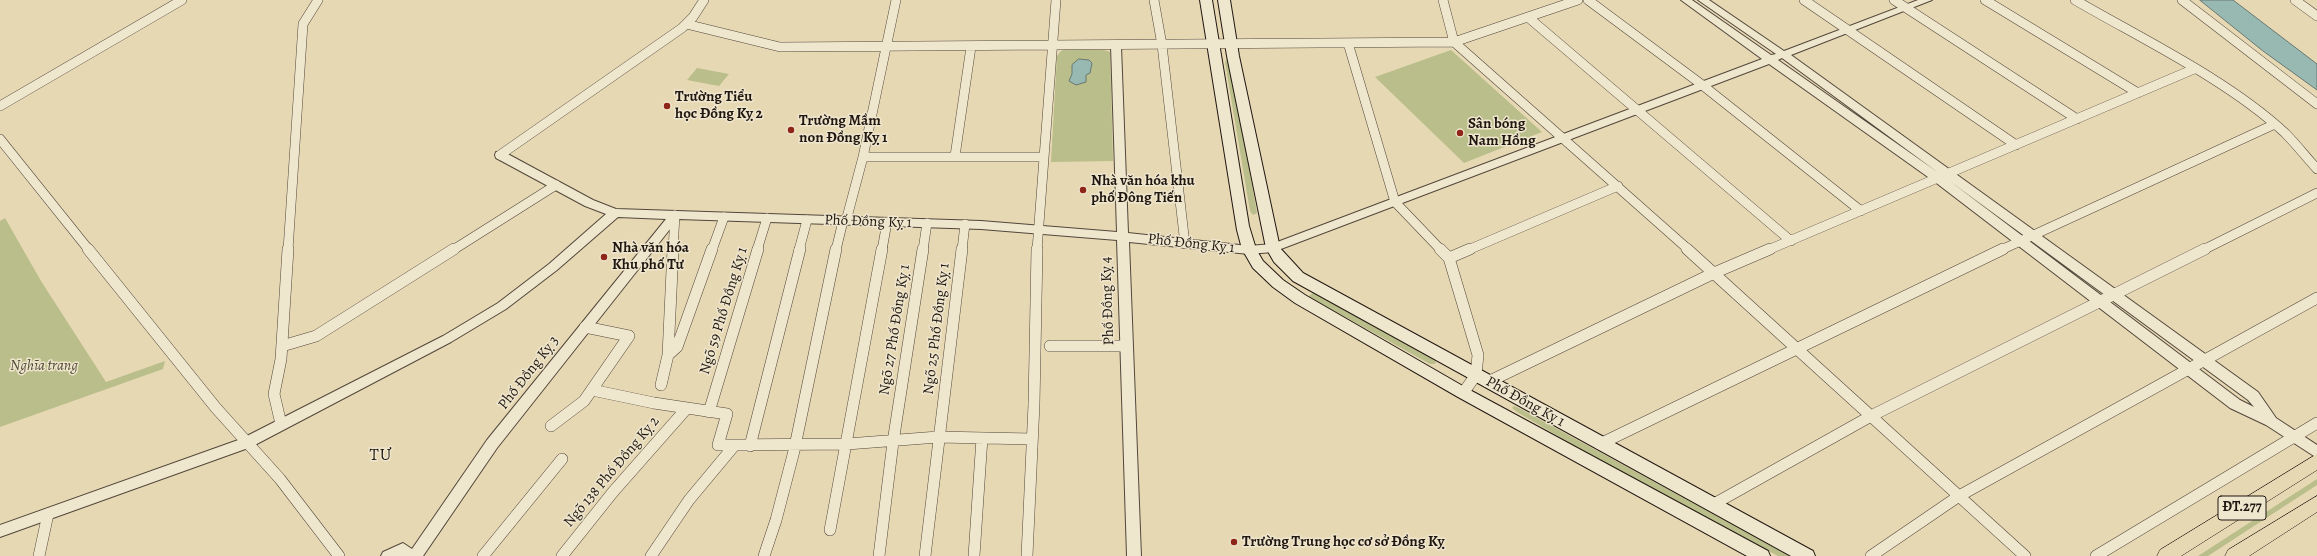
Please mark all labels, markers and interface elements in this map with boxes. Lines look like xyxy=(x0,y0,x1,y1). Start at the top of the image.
place label: Trường Tiểu học Đồng Kỵ 2 xyxy=(675,88,763,123)
marker: Trường Tiểu học Đồng Kỵ 2 xyxy=(662,101,672,111)
place label: Trường Mầm non Đồng Kỵ 1 xyxy=(799,112,887,147)
place label: Sân bóng Nam Hồng xyxy=(1468,115,1536,150)
marker: Trường Mầm non Đồng Kỵ 1 xyxy=(786,125,796,135)
marker: Sân bóng Nam Hồng xyxy=(1455,128,1465,138)
place label: Nhà văn hóa khu phố Đông Tiến xyxy=(1091,172,1195,207)
marker: Nhà văn hóa khu phố Đông Tiến xyxy=(1078,185,1088,195)
street label: Phố Đồng Kỵ 1 xyxy=(824,211,912,233)
street label: Phố Đồng Kỵ 1 xyxy=(1147,230,1235,258)
place label: Nhà văn hóa Khu phố Tư xyxy=(612,239,689,274)
street label: Ngõ 59 Phố Đồng Kỵ 1 xyxy=(696,245,752,377)
marker: Nhà văn hóa Khu phố Tư xyxy=(599,252,609,262)
street label: Phố Đồng Kỵ 4 xyxy=(1097,256,1119,346)
street label: Ngõ 25 Phố Đồng Kỵ 1 xyxy=(920,262,954,396)
street label: Ngõ 27 Phố Đồng Kỵ 1 xyxy=(876,263,914,397)
street label: Phố Đồng Kỵ 3 xyxy=(495,333,563,413)
park label: Nghĩa trang xyxy=(10,357,78,375)
street label: Phố Đồng Kỵ 1 xyxy=(1482,373,1568,431)
street label: Ngõ 138 Phố Đồng Kỵ 2 xyxy=(560,413,664,531)
district label: TƯ xyxy=(369,446,393,466)
road number: ĐT.277 xyxy=(2218,496,2266,520)
place label: Trường Trung học cơ sở Đồng Kỵ xyxy=(1242,533,1444,551)
marker: Trường Trung học cơ sở Đồng Kỵ xyxy=(1229,537,1239,547)

